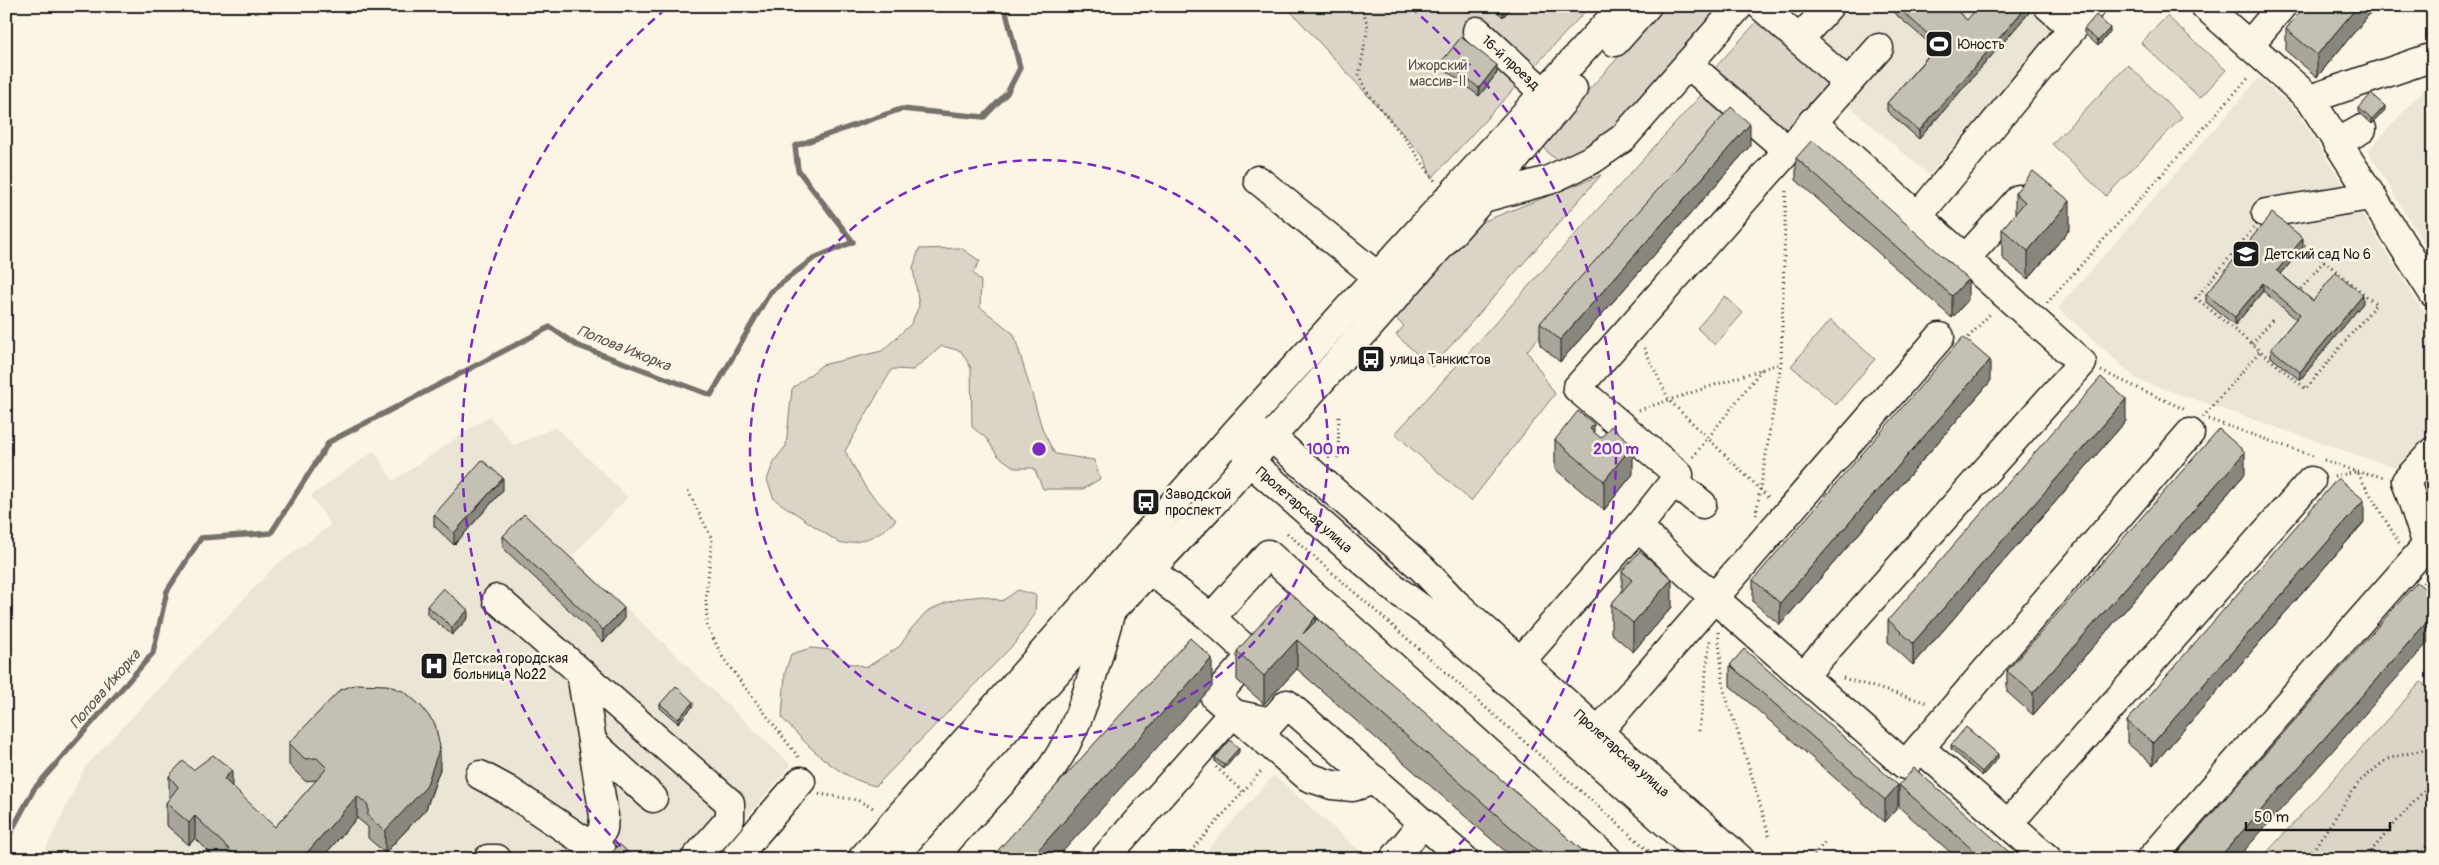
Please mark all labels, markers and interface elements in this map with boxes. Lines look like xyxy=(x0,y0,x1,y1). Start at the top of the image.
sports icon: Юность xyxy=(1924,29,1954,59)
street label: 16-й проезд xyxy=(1478,32,1543,94)
place label: Юность xyxy=(1958,36,2005,53)
park label: Ижорский массив-II xyxy=(1409,57,1467,90)
school or university icon: Детский сад № 6 xyxy=(2231,239,2261,269)
place label: Детский сад № 6 xyxy=(2264,246,2371,263)
water label: Попова Ижорка xyxy=(574,321,674,376)
bus stop icon: улица Танкистов xyxy=(1356,344,1386,374)
place label: улица Танкистов xyxy=(1389,351,1491,368)
centre of rings xyxy=(1030,440,1048,458)
text: 100 m xyxy=(1307,440,1349,459)
text: 200 m xyxy=(1593,440,1639,459)
street label: Пролетарская улица xyxy=(1252,463,1356,556)
place label: Заводской проспект xyxy=(1165,486,1231,519)
bus stop icon: Заводской проспект xyxy=(1131,487,1161,517)
water label: Попова Ижорка xyxy=(66,645,146,733)
place label: Детская городская больница №22 xyxy=(452,650,568,683)
hospital icon: Детская городская больница №22 xyxy=(419,651,449,681)
street label: Пролетарская улица xyxy=(1570,706,1673,801)
scale bar xyxy=(2246,800,2390,832)
text: 50 m xyxy=(2254,808,2289,827)

